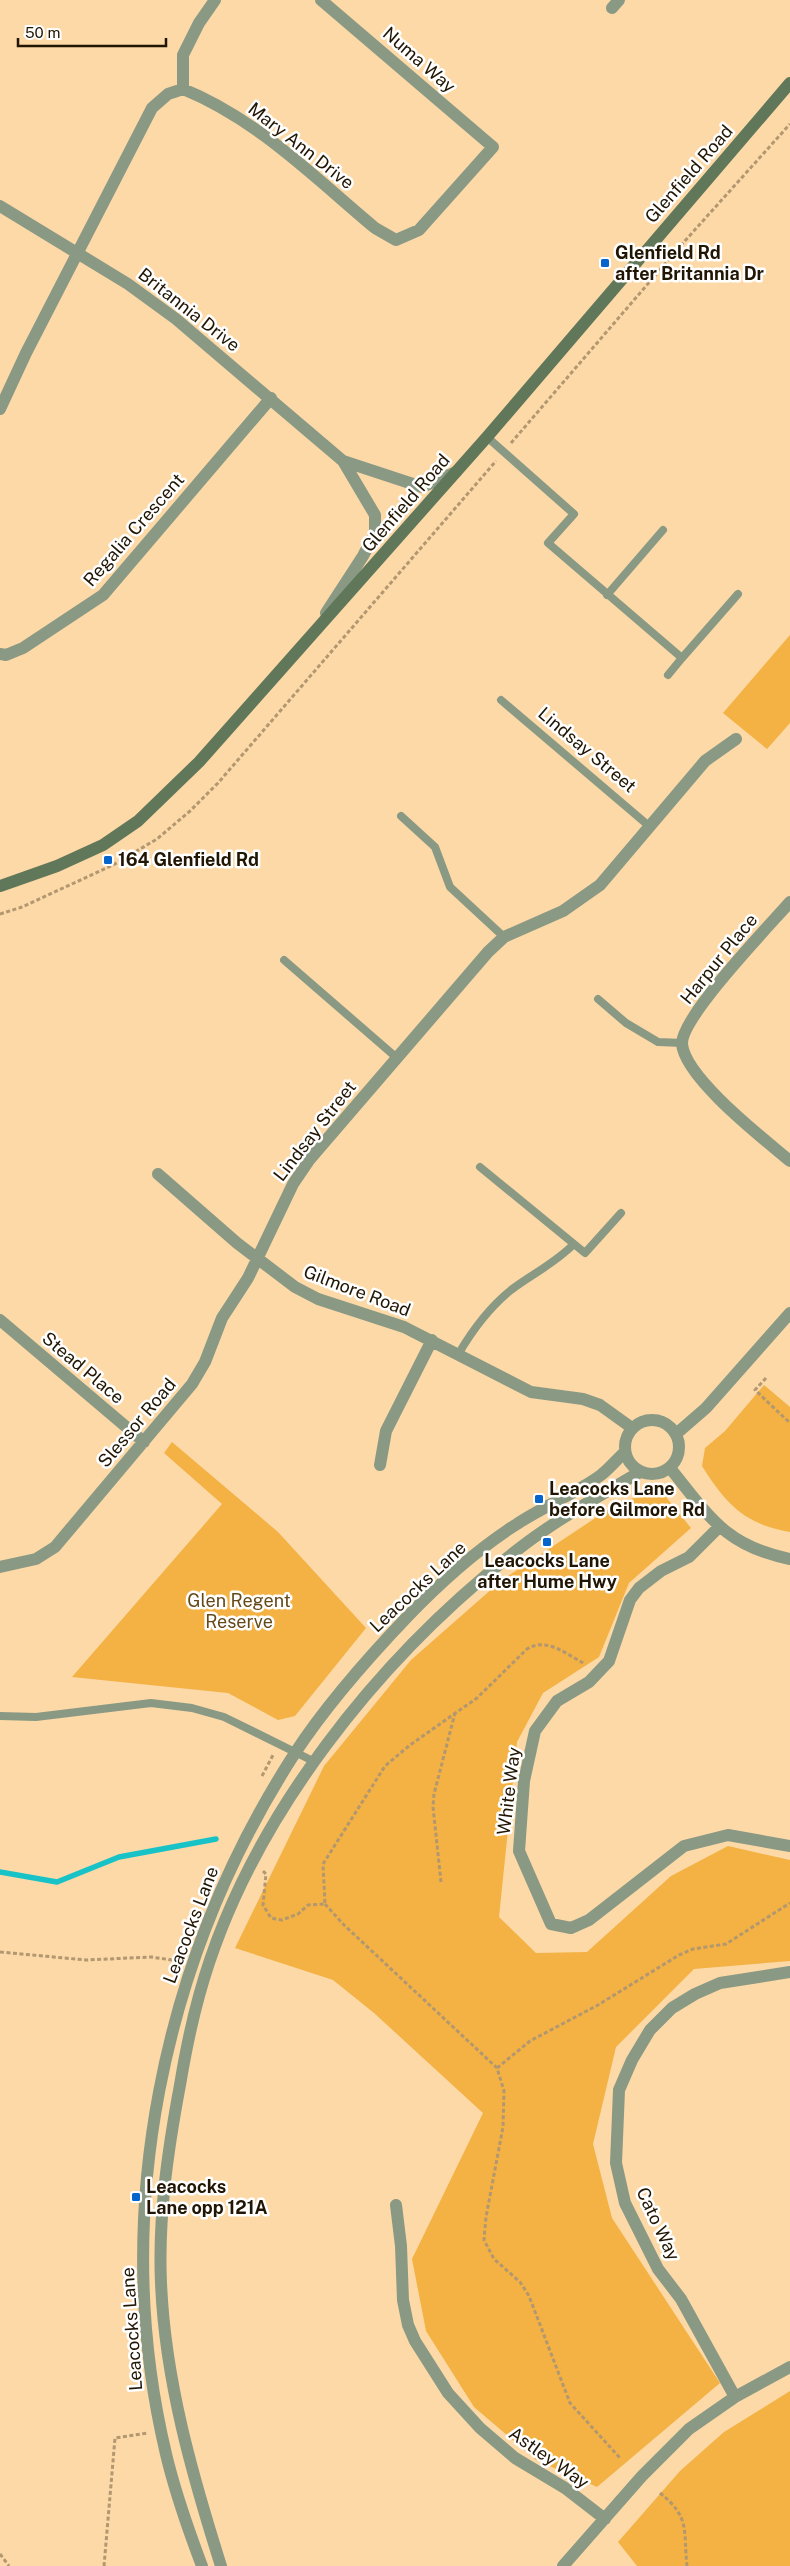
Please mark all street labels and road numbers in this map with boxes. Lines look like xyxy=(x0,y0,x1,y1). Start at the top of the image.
street label: Numa Way xyxy=(379,22,460,97)
street label: Mary Ann Drive xyxy=(244,98,358,193)
street label: Glenfield Road xyxy=(640,120,737,227)
street label: Britannia Drive xyxy=(134,263,244,356)
street label: Glenfield Road xyxy=(357,449,454,556)
street label: Regalia Crescent xyxy=(79,469,188,590)
street label: Lindsay Street xyxy=(534,703,641,797)
street label: Harpur Place xyxy=(676,909,761,1008)
street label: Lindsay Street xyxy=(269,1076,360,1185)
street label: Gilmore Road xyxy=(301,1261,414,1321)
street label: Stead Place xyxy=(38,1327,128,1408)
street label: Slessor Road xyxy=(93,1374,180,1471)
street label: Leacocks Lane xyxy=(365,1537,470,1636)
street label: White Way xyxy=(493,1745,524,1836)
street label: Leacocks Lane xyxy=(159,1863,222,1986)
street label: Cato Way xyxy=(632,2184,685,2264)
street label: Leacocks Lane xyxy=(117,2267,146,2391)
street label: Astley Way xyxy=(505,2422,594,2493)

